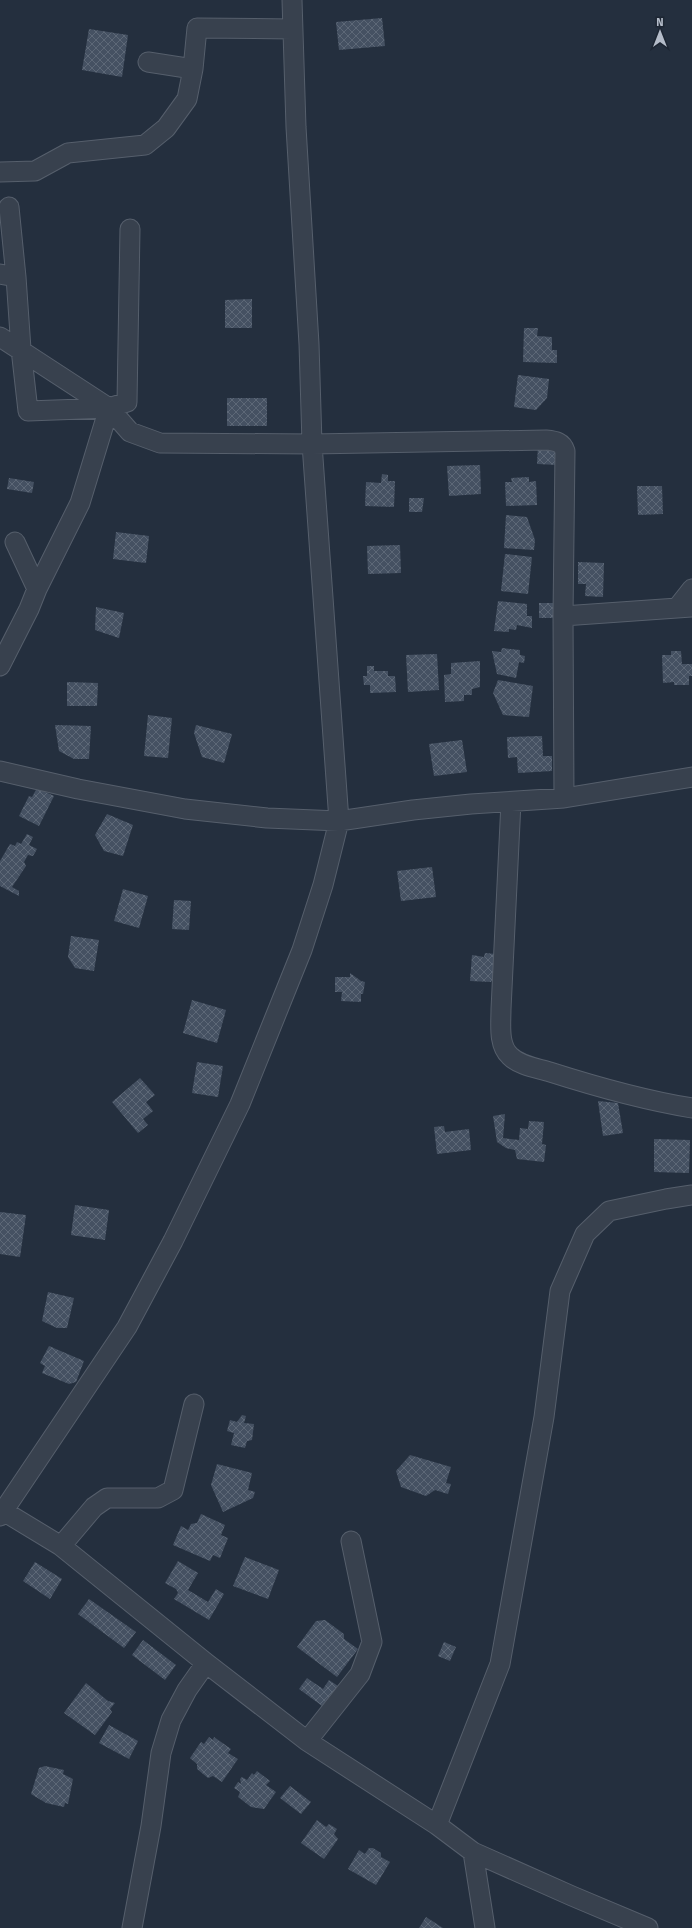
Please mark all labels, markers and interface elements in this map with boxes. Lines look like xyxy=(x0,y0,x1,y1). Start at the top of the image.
north arrow xyxy=(640,12,680,52)
text: N xyxy=(656,16,664,29)

